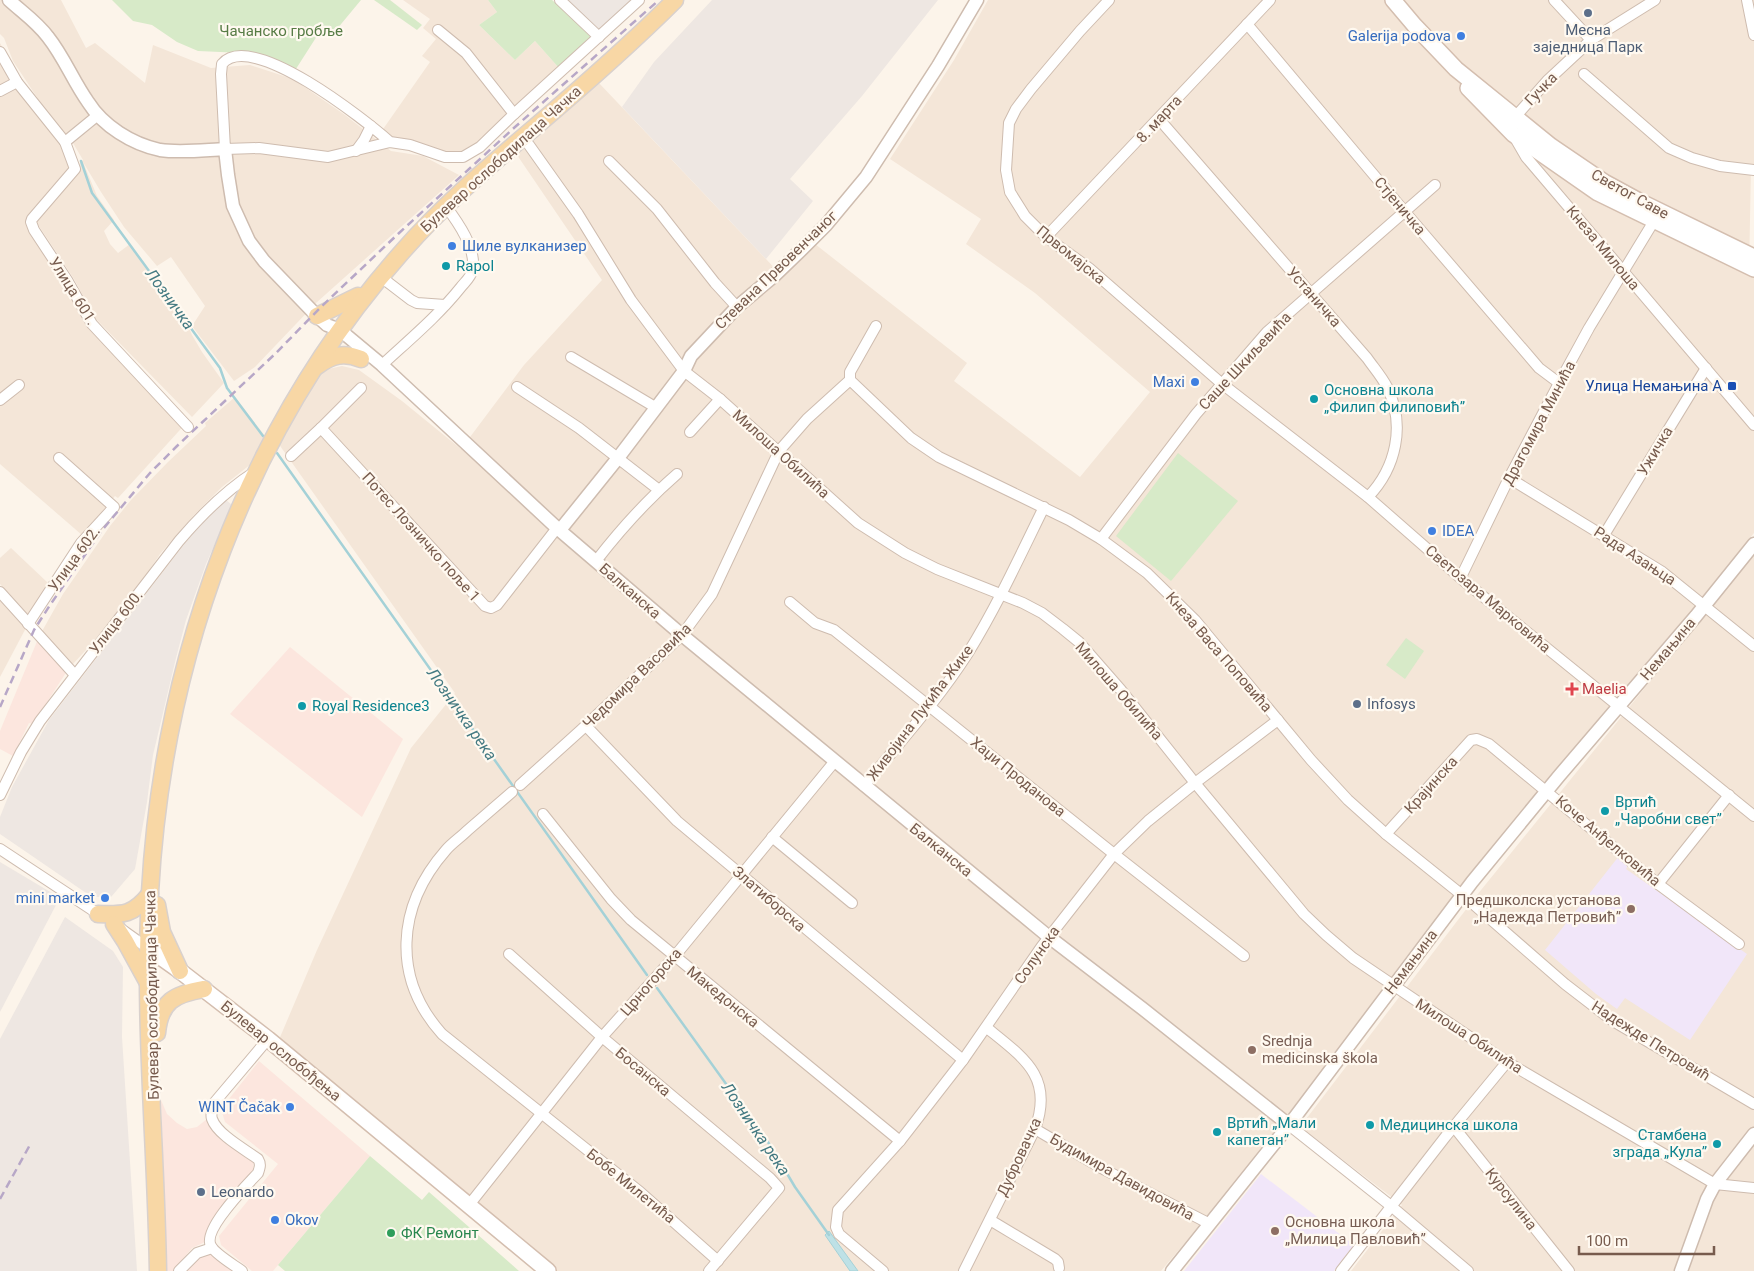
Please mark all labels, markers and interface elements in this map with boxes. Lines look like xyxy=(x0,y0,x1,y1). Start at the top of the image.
marker: Месна заједница Парк xyxy=(1582,7,1594,19)
place label: Месна заједница Парк xyxy=(1533,21,1643,56)
park label: Чачанско гробље xyxy=(219,22,343,40)
place label: Galerija podova xyxy=(1348,27,1451,45)
marker: Galerija podova xyxy=(1455,30,1467,42)
street label: Гучка xyxy=(1521,69,1561,109)
street label: Булевар ослободилаца Чачка xyxy=(417,82,585,236)
street label: 8. марта xyxy=(1132,91,1186,147)
street label: Светог Саве xyxy=(1588,165,1672,223)
street label: Стјеничка xyxy=(1371,173,1429,239)
street label: Кнеза Милоша xyxy=(1562,202,1644,294)
street label: Стевана Првовенчаног xyxy=(711,206,841,333)
street label: Првомајска xyxy=(1033,222,1109,288)
place label: Шиле вулканизер xyxy=(462,237,587,255)
marker: Шиле вулканизер xyxy=(446,240,458,252)
street label: Улица 601. xyxy=(45,254,101,328)
place label: Rapol xyxy=(456,257,494,275)
marker: Rapol xyxy=(440,260,452,272)
street label: Устаничка xyxy=(1283,263,1345,331)
water label: Лозничка xyxy=(141,264,199,333)
street label: Саше Шкиљевића xyxy=(1195,308,1295,414)
street label: Драгомира Минића xyxy=(1499,358,1579,488)
place label: Maxi xyxy=(1153,373,1185,391)
marker: Maxi xyxy=(1189,376,1201,388)
place label: Улица Немањина А xyxy=(1585,377,1722,395)
marker: Улица Немањина А xyxy=(1726,380,1738,392)
place label: Основна школа „Филип Филиповић” xyxy=(1324,381,1465,416)
marker: Основна школа „Филип Филиповић” xyxy=(1308,393,1320,405)
street label: Милоша Обилића xyxy=(729,406,833,502)
street label: Ужичка xyxy=(1633,423,1677,479)
street label: Потес Лозничко поље 1 xyxy=(358,469,484,605)
place label: IDEA xyxy=(1442,522,1474,540)
street label: Улица 602. xyxy=(44,523,104,595)
street label: Рада Азањца xyxy=(1591,523,1679,589)
marker: IDEA xyxy=(1426,525,1438,537)
street label: Светозара Марковића xyxy=(1422,541,1554,657)
street label: Балканска xyxy=(596,559,664,623)
street label: Улица 600. xyxy=(85,586,147,658)
street label: Кнеза Васа Поповића xyxy=(1162,588,1276,716)
street label: Немањина xyxy=(1637,614,1699,684)
street label: Чедомира Васовића xyxy=(579,620,695,732)
street label: Милоша Обилића xyxy=(1071,638,1167,744)
street label: Живојина Лукића Жике xyxy=(863,642,977,784)
water label: Лозничка река xyxy=(422,663,501,764)
place label: Maelia xyxy=(1582,680,1627,698)
marker: Maelia xyxy=(1566,683,1578,695)
place label: Infosys xyxy=(1367,695,1416,713)
place label: Royal Residence3 xyxy=(312,697,430,715)
marker: Infosys xyxy=(1351,698,1363,710)
marker: Royal Residence3 xyxy=(296,700,308,712)
street label: Хаџи Проданова xyxy=(967,733,1069,821)
street label: Крајинска xyxy=(1401,753,1461,817)
street label: Коче Анђелковића xyxy=(1552,792,1664,890)
place label: Вртић „Чаробни свет” xyxy=(1615,793,1722,828)
marker: Вртић „Чаробни свет” xyxy=(1599,805,1611,817)
street label: Балканска xyxy=(906,819,976,881)
street label: Златиборска xyxy=(729,862,809,936)
place label: mini market xyxy=(16,889,95,907)
street label: Булевар ослободилаца Чачка xyxy=(141,890,163,1100)
place label: Предшколска установа „Надежда Петровић” xyxy=(1456,891,1621,926)
marker: mini market xyxy=(99,892,111,904)
marker: Предшколска установа „Надежда Петровић” xyxy=(1625,903,1637,915)
street label: Солунска xyxy=(1010,922,1064,988)
street label: Немањина xyxy=(1381,926,1441,998)
street label: Црногорска xyxy=(617,944,685,1020)
street label: Македонска xyxy=(683,962,763,1032)
street label: Милоша Обилића xyxy=(1412,995,1526,1077)
street label: Булевар ослобођења xyxy=(217,997,345,1105)
street label: Надежде Петровић xyxy=(1588,997,1714,1085)
place label: Srednja medicinska škola xyxy=(1262,1032,1378,1067)
street label: Босанска xyxy=(612,1044,674,1100)
marker: Srednja medicinska škola xyxy=(1246,1044,1258,1056)
water label: Лозничка река xyxy=(717,1078,794,1179)
place label: WINT Čačak xyxy=(198,1098,280,1116)
marker: WINT Čačak xyxy=(284,1101,296,1113)
place label: Вртић „Мали капетан” xyxy=(1227,1114,1316,1149)
street label: Дубровачка xyxy=(993,1115,1045,1199)
place label: Медицинска школа xyxy=(1380,1116,1518,1134)
marker: Медицинска школа xyxy=(1364,1119,1376,1131)
marker: Вртић „Мали капетан” xyxy=(1211,1126,1223,1138)
place label: Стамбена зграда „Кула” xyxy=(1613,1126,1707,1161)
street label: Будимира Давидовића xyxy=(1047,1130,1197,1224)
marker: Стамбена зграда „Кула” xyxy=(1711,1138,1723,1150)
street label: Бобе Милетића xyxy=(583,1145,679,1227)
street label: Курсулина xyxy=(1481,1164,1541,1234)
place label: Leonardo xyxy=(211,1183,274,1201)
marker: Leonardo xyxy=(195,1186,207,1198)
place label: Okov xyxy=(285,1211,319,1229)
place label: Основна школа „Милица Павловић” xyxy=(1285,1213,1426,1248)
marker: Okov xyxy=(269,1214,281,1226)
place label: ФК Ремонт xyxy=(401,1224,479,1242)
scale bar xyxy=(1579,1224,1714,1256)
marker: Основна школа „Милица Павловић” xyxy=(1269,1225,1281,1237)
marker: ФК Ремонт xyxy=(385,1227,397,1239)
text: 100 m xyxy=(1586,1232,1628,1250)

